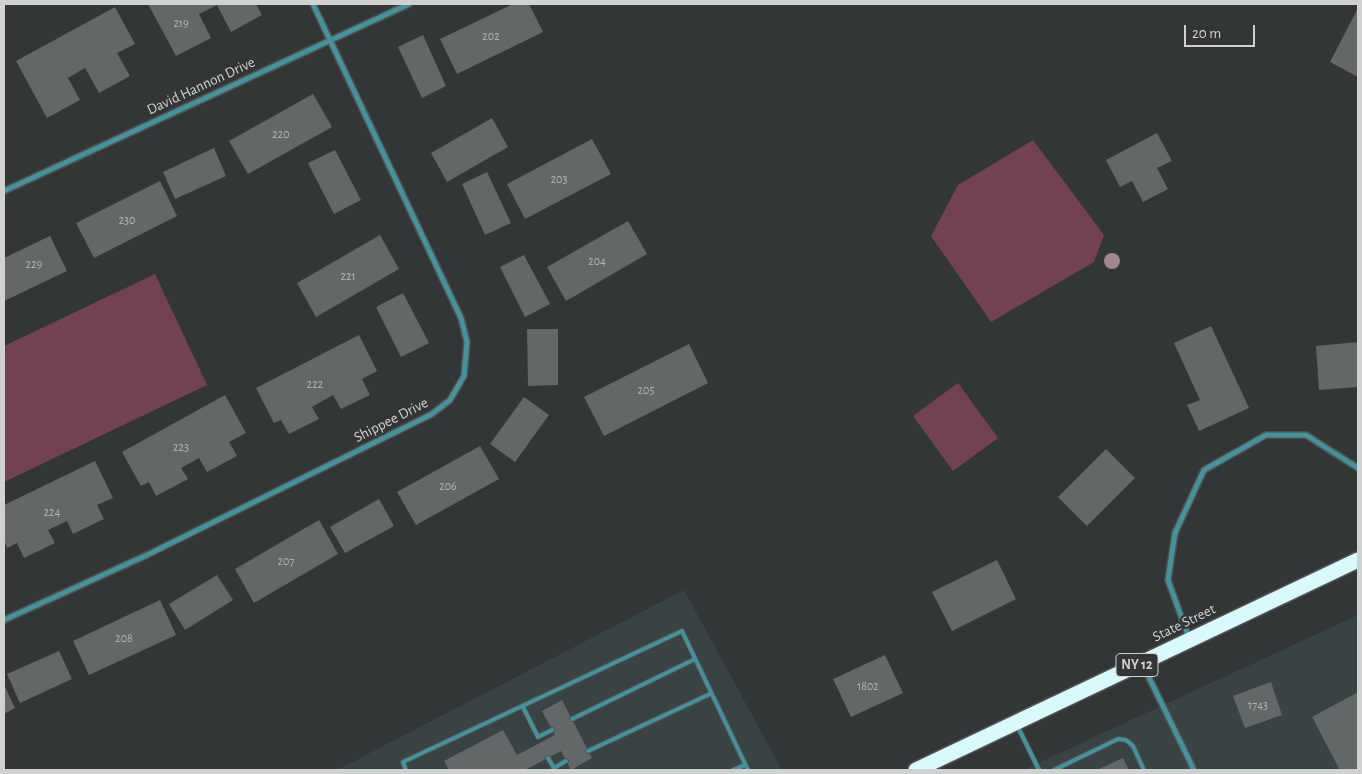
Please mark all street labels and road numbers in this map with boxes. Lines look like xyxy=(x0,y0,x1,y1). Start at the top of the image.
street label: David Hannon Drive xyxy=(144,53,258,119)
street label: Shippee Drive xyxy=(351,394,431,446)
street label: State Street xyxy=(1149,600,1219,646)
road number: NY 12 xyxy=(1116,654,1158,676)

